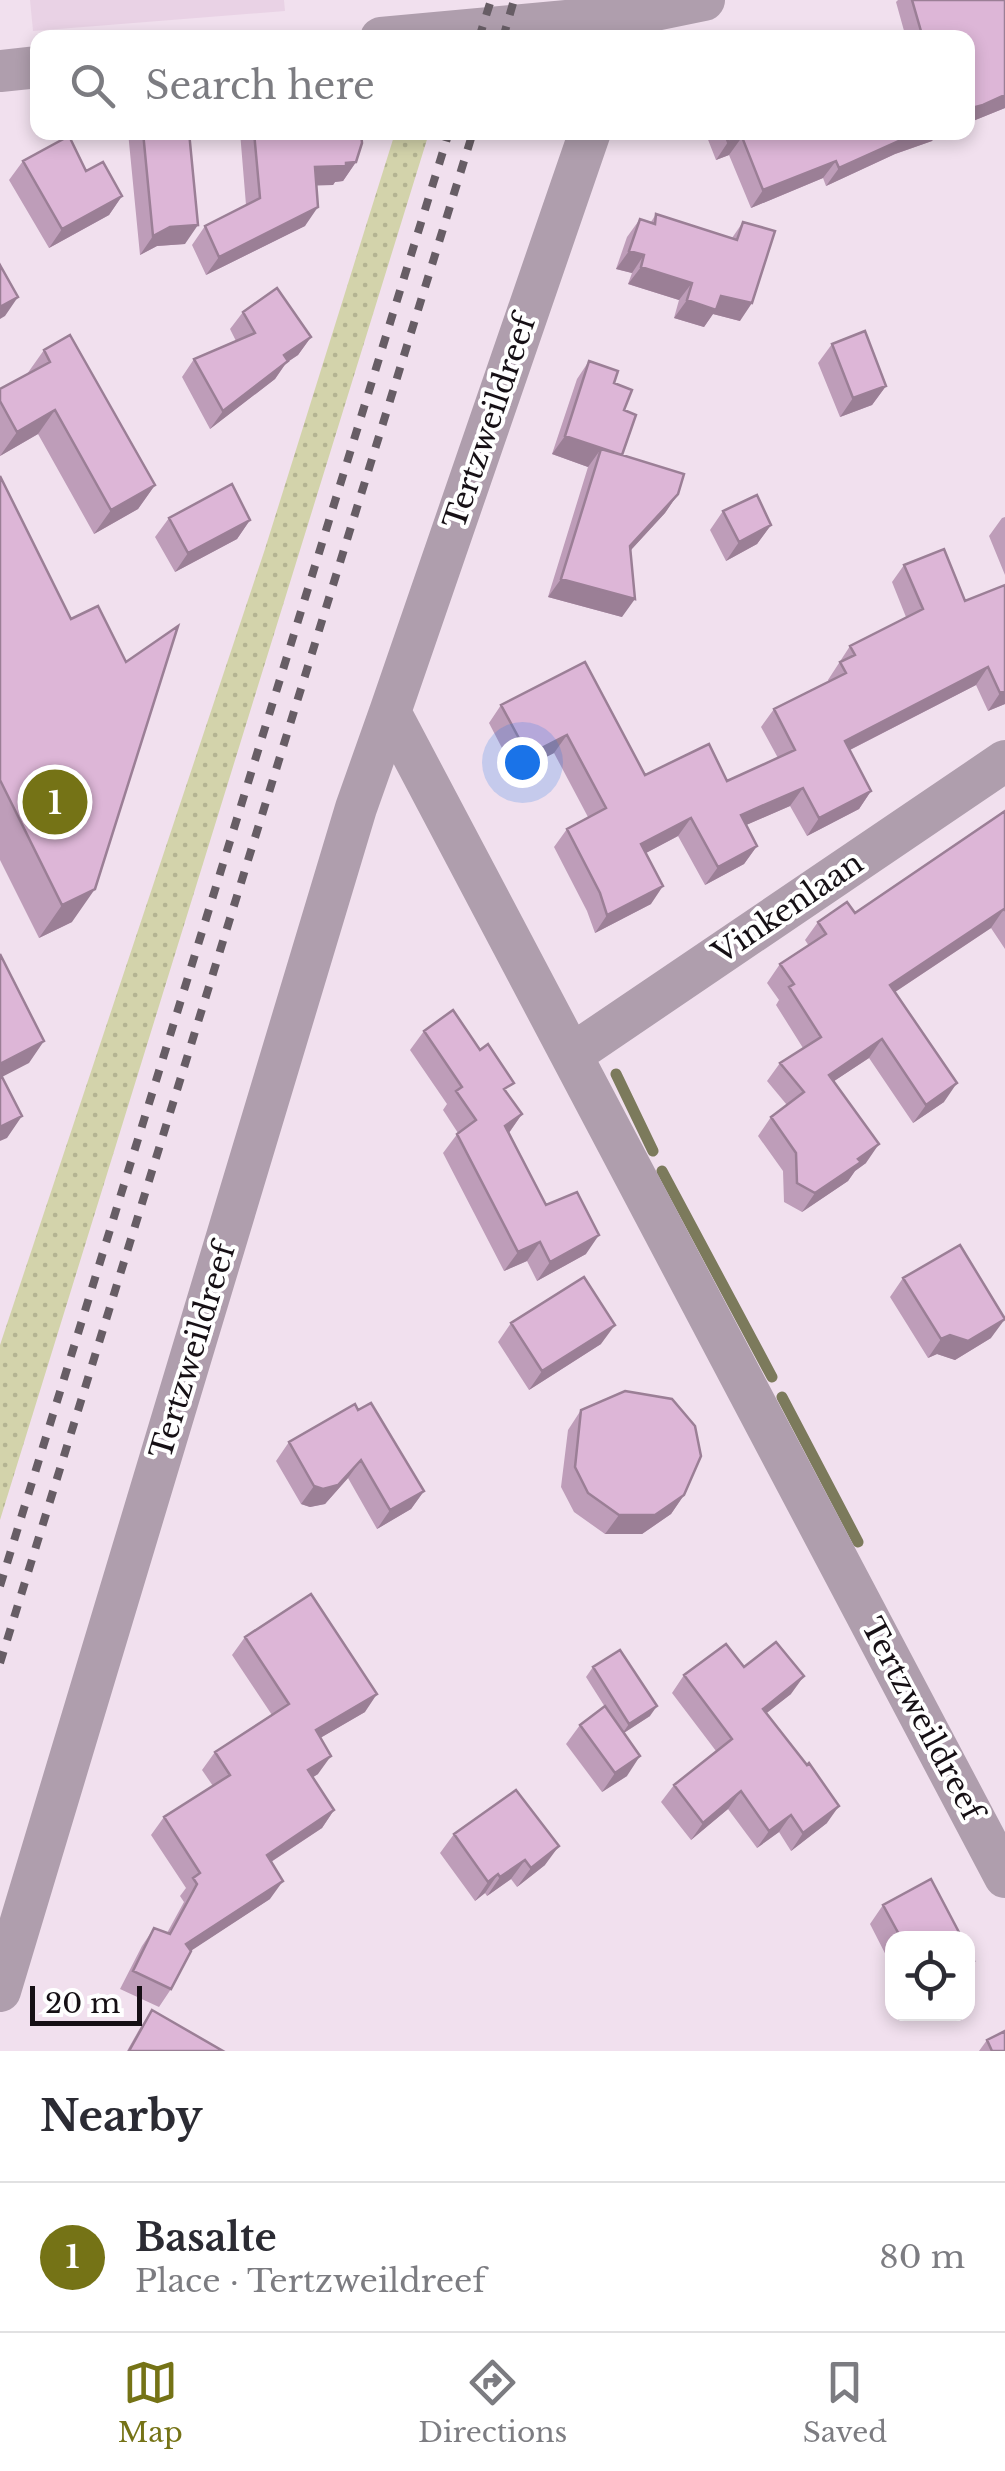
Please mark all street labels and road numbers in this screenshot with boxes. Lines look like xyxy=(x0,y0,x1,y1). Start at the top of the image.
street label: Tertzweildreef xyxy=(436,307,545,534)
street label: Vinkenlaan xyxy=(705,844,870,972)
street label: Tertzweildreef xyxy=(142,1235,244,1463)
street label: Tertzweildreef xyxy=(854,1611,993,1829)

